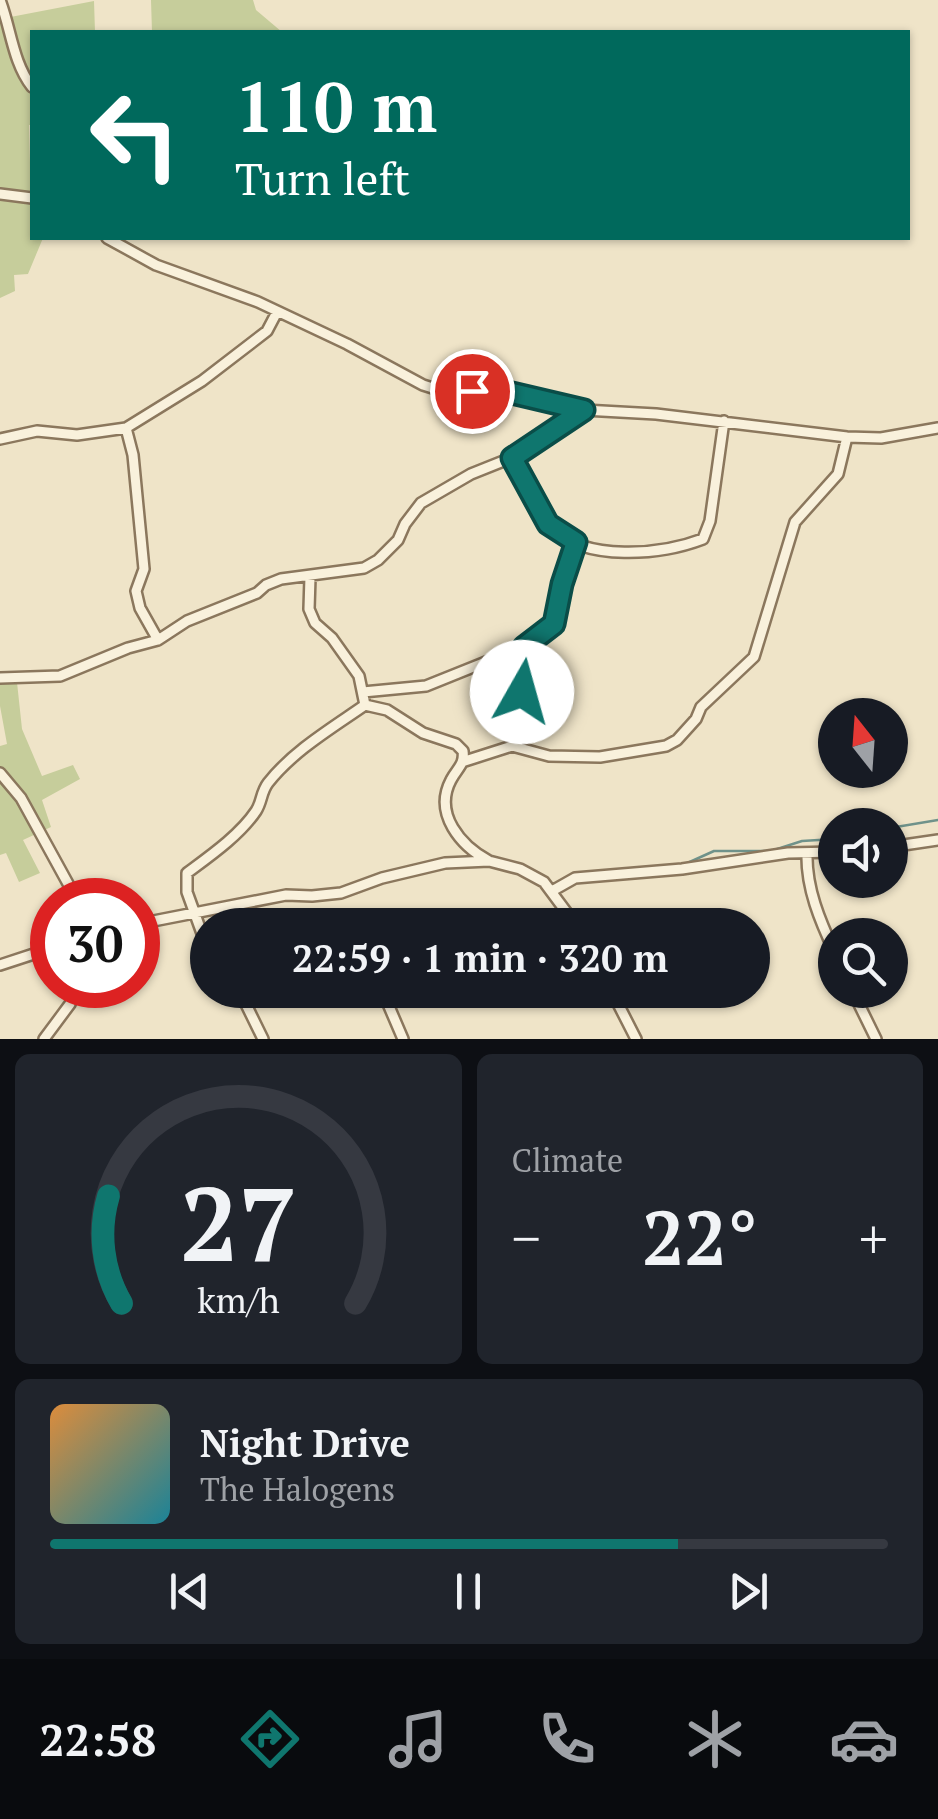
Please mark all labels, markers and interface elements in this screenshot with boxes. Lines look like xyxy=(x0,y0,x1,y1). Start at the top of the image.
text: 110 m xyxy=(235,59,437,152)
icon: left xyxy=(70,70,200,200)
text: Turn left xyxy=(235,148,410,208)
pin xyxy=(430,349,515,434)
icon: arrive xyxy=(445,364,500,419)
position arrow xyxy=(470,640,574,744)
north arrow xyxy=(818,698,908,788)
map controls xyxy=(818,698,908,1008)
button: sound xyxy=(818,808,908,898)
speed limit sign: 30 xyxy=(30,878,160,1008)
button: search xyxy=(818,918,908,1008)
text: 22:59 · 1 min · 320 m xyxy=(292,933,668,983)
text: Climate xyxy=(512,1139,623,1181)
text: 27 xyxy=(179,1153,297,1291)
text: 22° xyxy=(642,1187,758,1286)
text: − xyxy=(512,1201,541,1274)
text: + xyxy=(859,1201,888,1274)
text: km/h xyxy=(197,1276,280,1323)
text: Night Drive xyxy=(200,1418,410,1468)
text: The Halogens xyxy=(200,1468,395,1510)
icon: previous xyxy=(162,1564,217,1619)
icon: pause xyxy=(441,1564,496,1619)
icon: next xyxy=(721,1564,776,1619)
icon: directions xyxy=(235,1704,305,1774)
icon: music xyxy=(383,1704,453,1774)
icon: phone xyxy=(532,1704,602,1774)
icon: climate xyxy=(680,1704,750,1774)
icon: car xyxy=(829,1704,899,1774)
text: 22:58 xyxy=(39,1709,156,1769)

